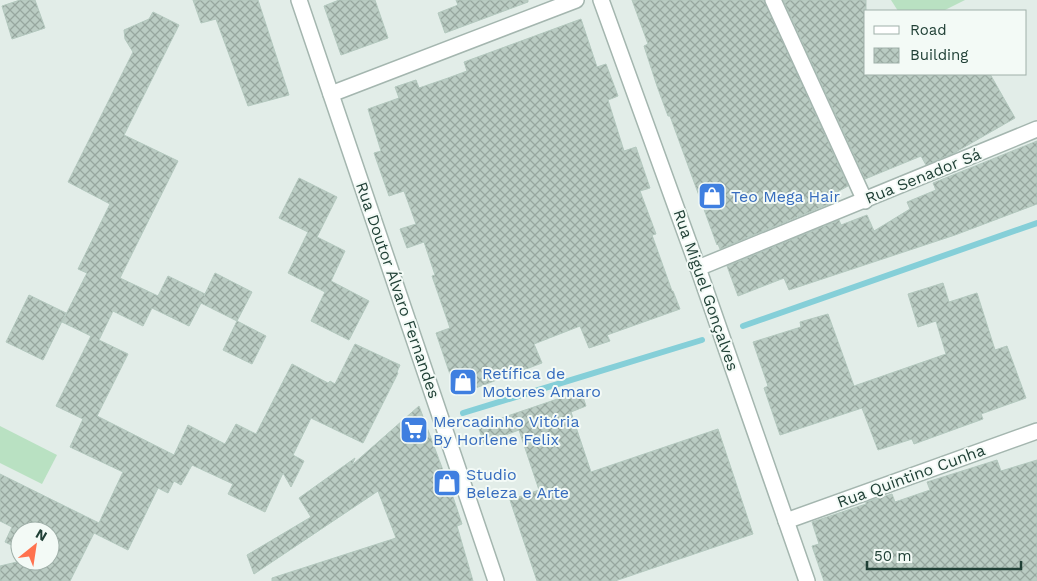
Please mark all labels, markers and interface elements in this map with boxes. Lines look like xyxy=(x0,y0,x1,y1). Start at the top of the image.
legend xyxy=(864,10,1027,75)
text: Road xyxy=(910,21,947,39)
text: Building xyxy=(910,46,968,64)
street label: Rua Senador Sá xyxy=(862,144,984,208)
street label: Rua Doutor Álvaro Fernandes xyxy=(352,179,444,401)
shop icon: Teo Mega Hair xyxy=(697,181,727,211)
place label: Teo Mega Hair xyxy=(731,187,841,206)
street label: Rua Miguel Gonçalves xyxy=(669,207,743,373)
place label: Retífica de Motores Amaro xyxy=(482,364,601,401)
shop icon: Retífica de Motores Amaro xyxy=(448,367,478,397)
place label: Mercadinho Vitória By Horlene Felix xyxy=(433,412,579,449)
supermarket icon: Mercadinho Vitória By Horlene Felix xyxy=(399,415,429,445)
street label: Rua Quintino Cunha xyxy=(834,440,988,512)
place label: Studio Beleza e Arte xyxy=(466,465,569,502)
shop icon: Studio Beleza e Arte xyxy=(432,468,462,498)
north arrow xyxy=(10,521,60,571)
text: N xyxy=(33,525,50,544)
scale bar xyxy=(867,538,1021,570)
text: 50 m xyxy=(874,547,911,565)

